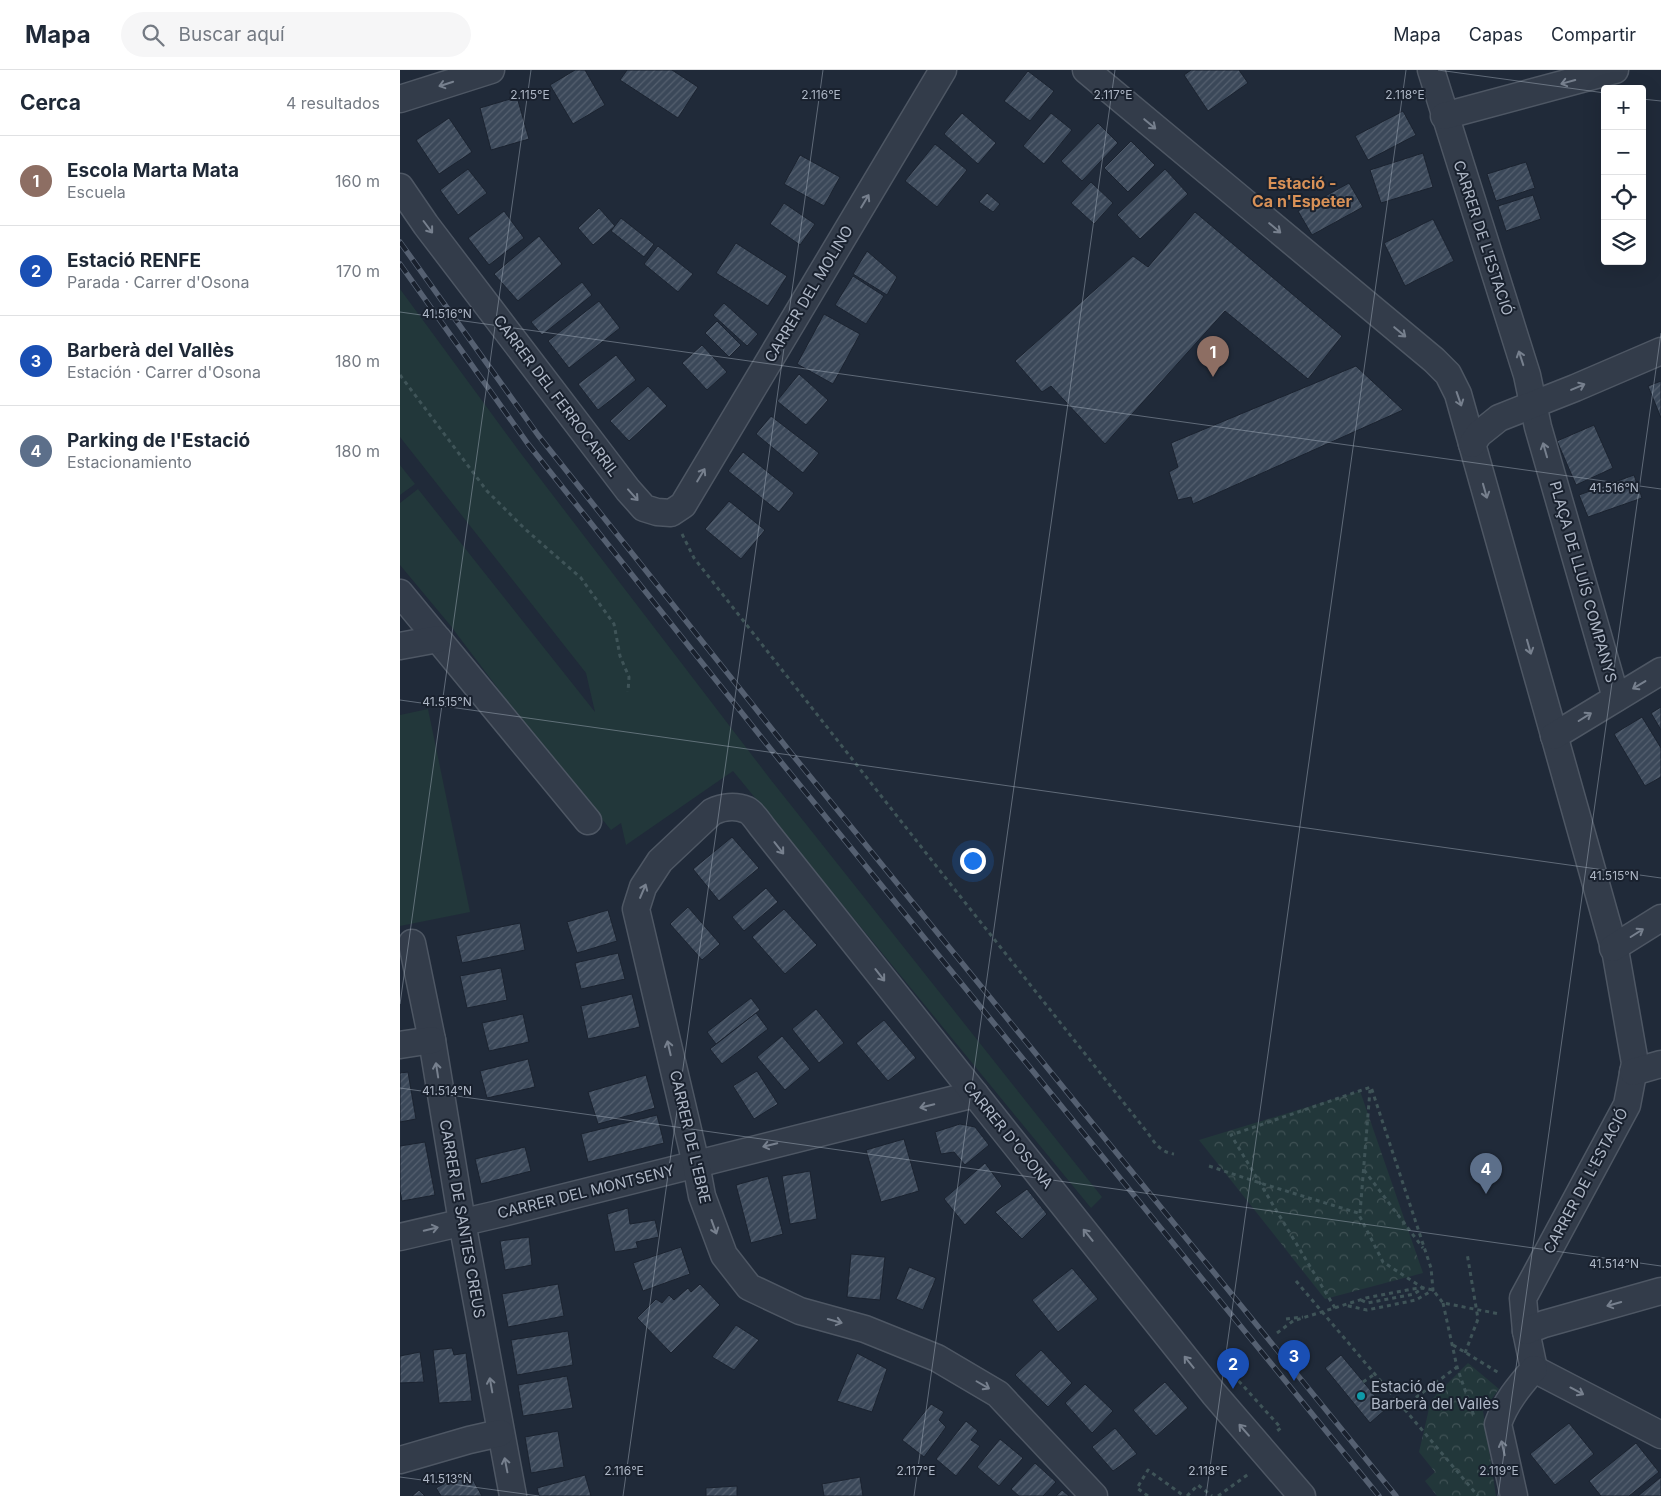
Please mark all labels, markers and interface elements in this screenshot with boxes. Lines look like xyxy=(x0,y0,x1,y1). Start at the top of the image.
search box xyxy=(121,12,471,57)
text: Mapa xyxy=(25,20,91,49)
icon: search xyxy=(139,21,167,49)
text: Buscar aquí xyxy=(179,23,285,46)
text: Mapa xyxy=(1393,24,1441,45)
text: Capas xyxy=(1469,24,1523,45)
text: Compartir xyxy=(1551,24,1636,45)
one-way arrow xyxy=(1560,78,1576,87)
one-way arrow xyxy=(438,80,454,90)
map controls xyxy=(1601,85,1646,265)
button: + xyxy=(1601,85,1646,130)
text: 2.115°E xyxy=(510,87,550,102)
text: 2.116°E xyxy=(801,87,841,102)
text: 2.117°E xyxy=(1094,87,1132,102)
text: 2.118°E xyxy=(1385,87,1425,102)
text: Cerca xyxy=(20,90,81,115)
text: 4 resultados xyxy=(286,93,380,113)
one-way arrow xyxy=(1143,118,1156,129)
button: − xyxy=(1601,130,1646,175)
street label: CARRER DE L'ESTACIÓ xyxy=(1449,158,1518,318)
text: Escola Marta Mata xyxy=(67,159,239,182)
text: 1 xyxy=(33,171,39,191)
text: 160 m xyxy=(335,171,380,191)
district label: Estació - Ca n'Espeter xyxy=(1252,173,1352,211)
button: locate xyxy=(1601,175,1646,220)
text: Escuela xyxy=(67,182,126,202)
one-way arrow xyxy=(860,194,870,208)
one-way arrow xyxy=(423,220,433,234)
button: layers xyxy=(1601,220,1646,265)
street label: CARRER DEL MOLINO xyxy=(760,222,857,366)
one-way arrow xyxy=(1268,222,1281,233)
text: Estació RENFE xyxy=(67,249,201,272)
text: 2 xyxy=(31,261,41,281)
text: 170 m xyxy=(336,261,380,281)
text: Parada · Carrer d'Osona xyxy=(67,272,249,292)
text: 41.516°N xyxy=(422,306,472,321)
street label: CARRER DEL FERROCARRIL xyxy=(489,311,623,480)
one-way arrow xyxy=(1393,326,1406,337)
pin: 1 xyxy=(1197,336,1229,377)
text: Barberà del Vallès xyxy=(67,339,234,362)
one-way arrow xyxy=(1516,350,1526,366)
text: 3 xyxy=(31,351,41,371)
text: 180 m xyxy=(335,351,380,371)
text: Estación · Carrer d'Osona xyxy=(67,362,261,382)
one-way arrow xyxy=(1570,382,1585,391)
one-way arrow xyxy=(1455,391,1464,406)
text: Parking de l'Estació xyxy=(67,429,250,452)
text: 4 xyxy=(31,441,41,461)
text: 180 m xyxy=(335,441,380,461)
one-way arrow xyxy=(1539,442,1549,458)
text: Estacionamiento xyxy=(67,452,192,472)
one-way arrow xyxy=(696,469,706,483)
street label: PLAÇA DE LLUÍS COMPANYS xyxy=(1546,479,1621,685)
text: 41.516°N xyxy=(1589,480,1639,495)
one-way arrow xyxy=(1481,482,1491,498)
one-way arrow xyxy=(627,489,639,502)
one-way arrow xyxy=(1525,639,1535,655)
one-way arrow xyxy=(1632,680,1646,690)
text: 41.515°N xyxy=(422,694,472,709)
one-way arrow xyxy=(1578,712,1592,722)
one-way arrow xyxy=(774,841,784,855)
your location xyxy=(960,848,986,874)
text: 41.515°N xyxy=(1589,868,1639,883)
one-way arrow xyxy=(639,884,648,899)
one-way arrow xyxy=(1630,928,1644,938)
one-way arrow xyxy=(875,968,886,981)
one-way arrow xyxy=(664,1041,673,1057)
one-way arrow xyxy=(432,1063,442,1079)
street label: CARRER DE L'EBRE xyxy=(666,1068,715,1205)
street label: CARRER D'OSONA xyxy=(959,1077,1058,1192)
text: 41.514°N xyxy=(422,1083,472,1098)
one-way arrow xyxy=(920,1102,936,1111)
street label: CARRER DE L'ESTACIÓ xyxy=(1539,1105,1632,1257)
street label: CARRER DE SANTES CREUS xyxy=(436,1118,489,1320)
one-way arrow xyxy=(762,1141,778,1150)
pin: 4 xyxy=(1470,1153,1502,1194)
street label: CARRER DEL MONTSENY xyxy=(495,1160,676,1223)
one-way arrow xyxy=(710,1220,719,1235)
one-way arrow xyxy=(422,1224,438,1233)
one-way arrow xyxy=(1082,1229,1093,1242)
text: 41.514°N xyxy=(1589,1256,1639,1271)
one-way arrow xyxy=(1607,1300,1623,1310)
one-way arrow xyxy=(826,1316,842,1326)
pin: 3 xyxy=(1278,1340,1310,1381)
pin: 2 xyxy=(1217,1348,1249,1389)
one-way arrow xyxy=(1184,1356,1195,1369)
one-way arrow xyxy=(486,1377,496,1393)
place label: Estació de Barberà del Vallès xyxy=(1371,1377,1499,1413)
one-way arrow xyxy=(976,1380,991,1390)
one-way arrow xyxy=(1569,1387,1584,1396)
marker: Estació de Barberà del Vallès xyxy=(1355,1390,1367,1402)
one-way arrow xyxy=(1239,1423,1250,1436)
one-way arrow xyxy=(1498,1441,1507,1457)
one-way arrow xyxy=(500,1457,510,1473)
text: 2.116°E xyxy=(604,1463,644,1478)
text: 2.117°E xyxy=(897,1463,935,1478)
text: 2.118°E xyxy=(1188,1463,1228,1478)
text: 2.119°E xyxy=(1479,1463,1519,1478)
text: 41.513°N xyxy=(422,1471,472,1486)

